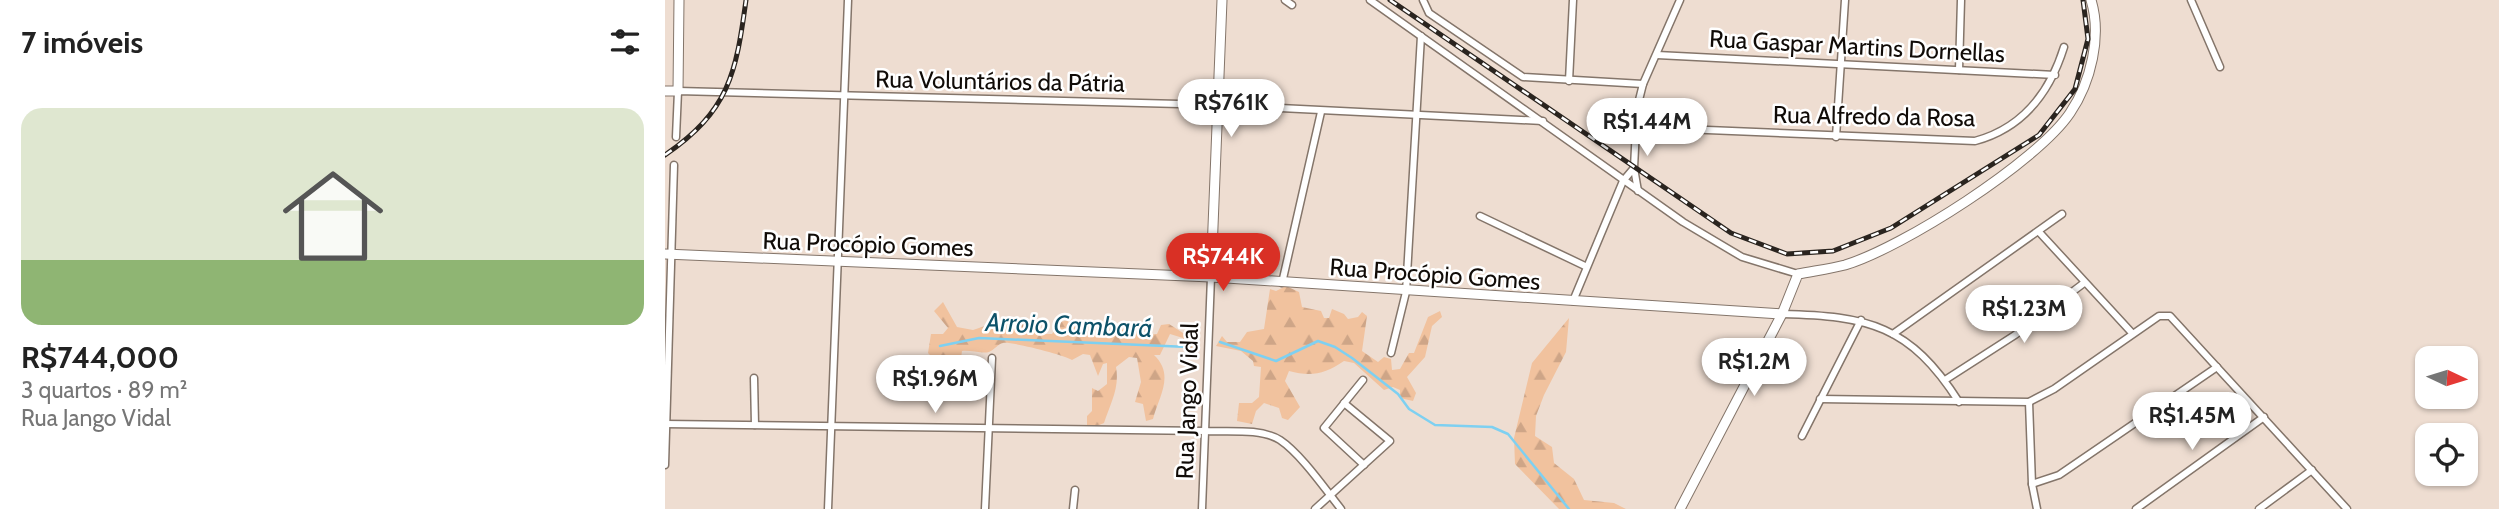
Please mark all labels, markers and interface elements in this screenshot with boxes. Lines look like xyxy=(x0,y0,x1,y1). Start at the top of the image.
icon: filters xyxy=(606,23,644,61)
text: 7 imóveis xyxy=(21,24,143,61)
street label: Rua Gaspar Martins Dornellas xyxy=(1708,24,2006,68)
street label: Rua Voluntários da Pátria xyxy=(875,64,1125,98)
pin: R$761K xyxy=(1174,80,1288,139)
text: R$761K xyxy=(1194,88,1268,116)
pin: R$1.44M xyxy=(1582,99,1712,158)
street label: Rua Alfredo da Rosa xyxy=(1773,100,1976,132)
text: R$1.44M xyxy=(1602,107,1692,135)
icon: home xyxy=(270,153,396,279)
street label: Rua Procópio Gomes xyxy=(762,226,974,262)
pin: R$744K xyxy=(1166,233,1280,293)
text: R$744K xyxy=(1182,242,1264,270)
street label: Rua Procópio Gomes xyxy=(1329,252,1541,296)
pin: R$1.23M xyxy=(1959,286,2089,345)
text: R$1.23M xyxy=(1981,294,2067,322)
water label: Arroio Cambará xyxy=(984,306,1153,344)
street label: Rua Jango Vidal xyxy=(1170,322,1204,480)
pin: R$1.2M xyxy=(1697,338,1811,398)
text: R$744,000 xyxy=(21,339,179,376)
north arrow xyxy=(2415,346,2478,410)
map controls xyxy=(2415,346,2478,486)
text: R$1.2M xyxy=(1718,347,1790,375)
pin: R$1.96M xyxy=(870,356,1000,415)
text: R$1.96M xyxy=(892,364,978,392)
text: 3 quartos · 89 m² xyxy=(21,376,187,404)
pin: R$1.45M xyxy=(2127,392,2257,452)
text: R$1.45M xyxy=(2148,401,2236,429)
text: Rua Jango Vidal xyxy=(21,404,171,432)
button: locate xyxy=(2415,423,2478,486)

